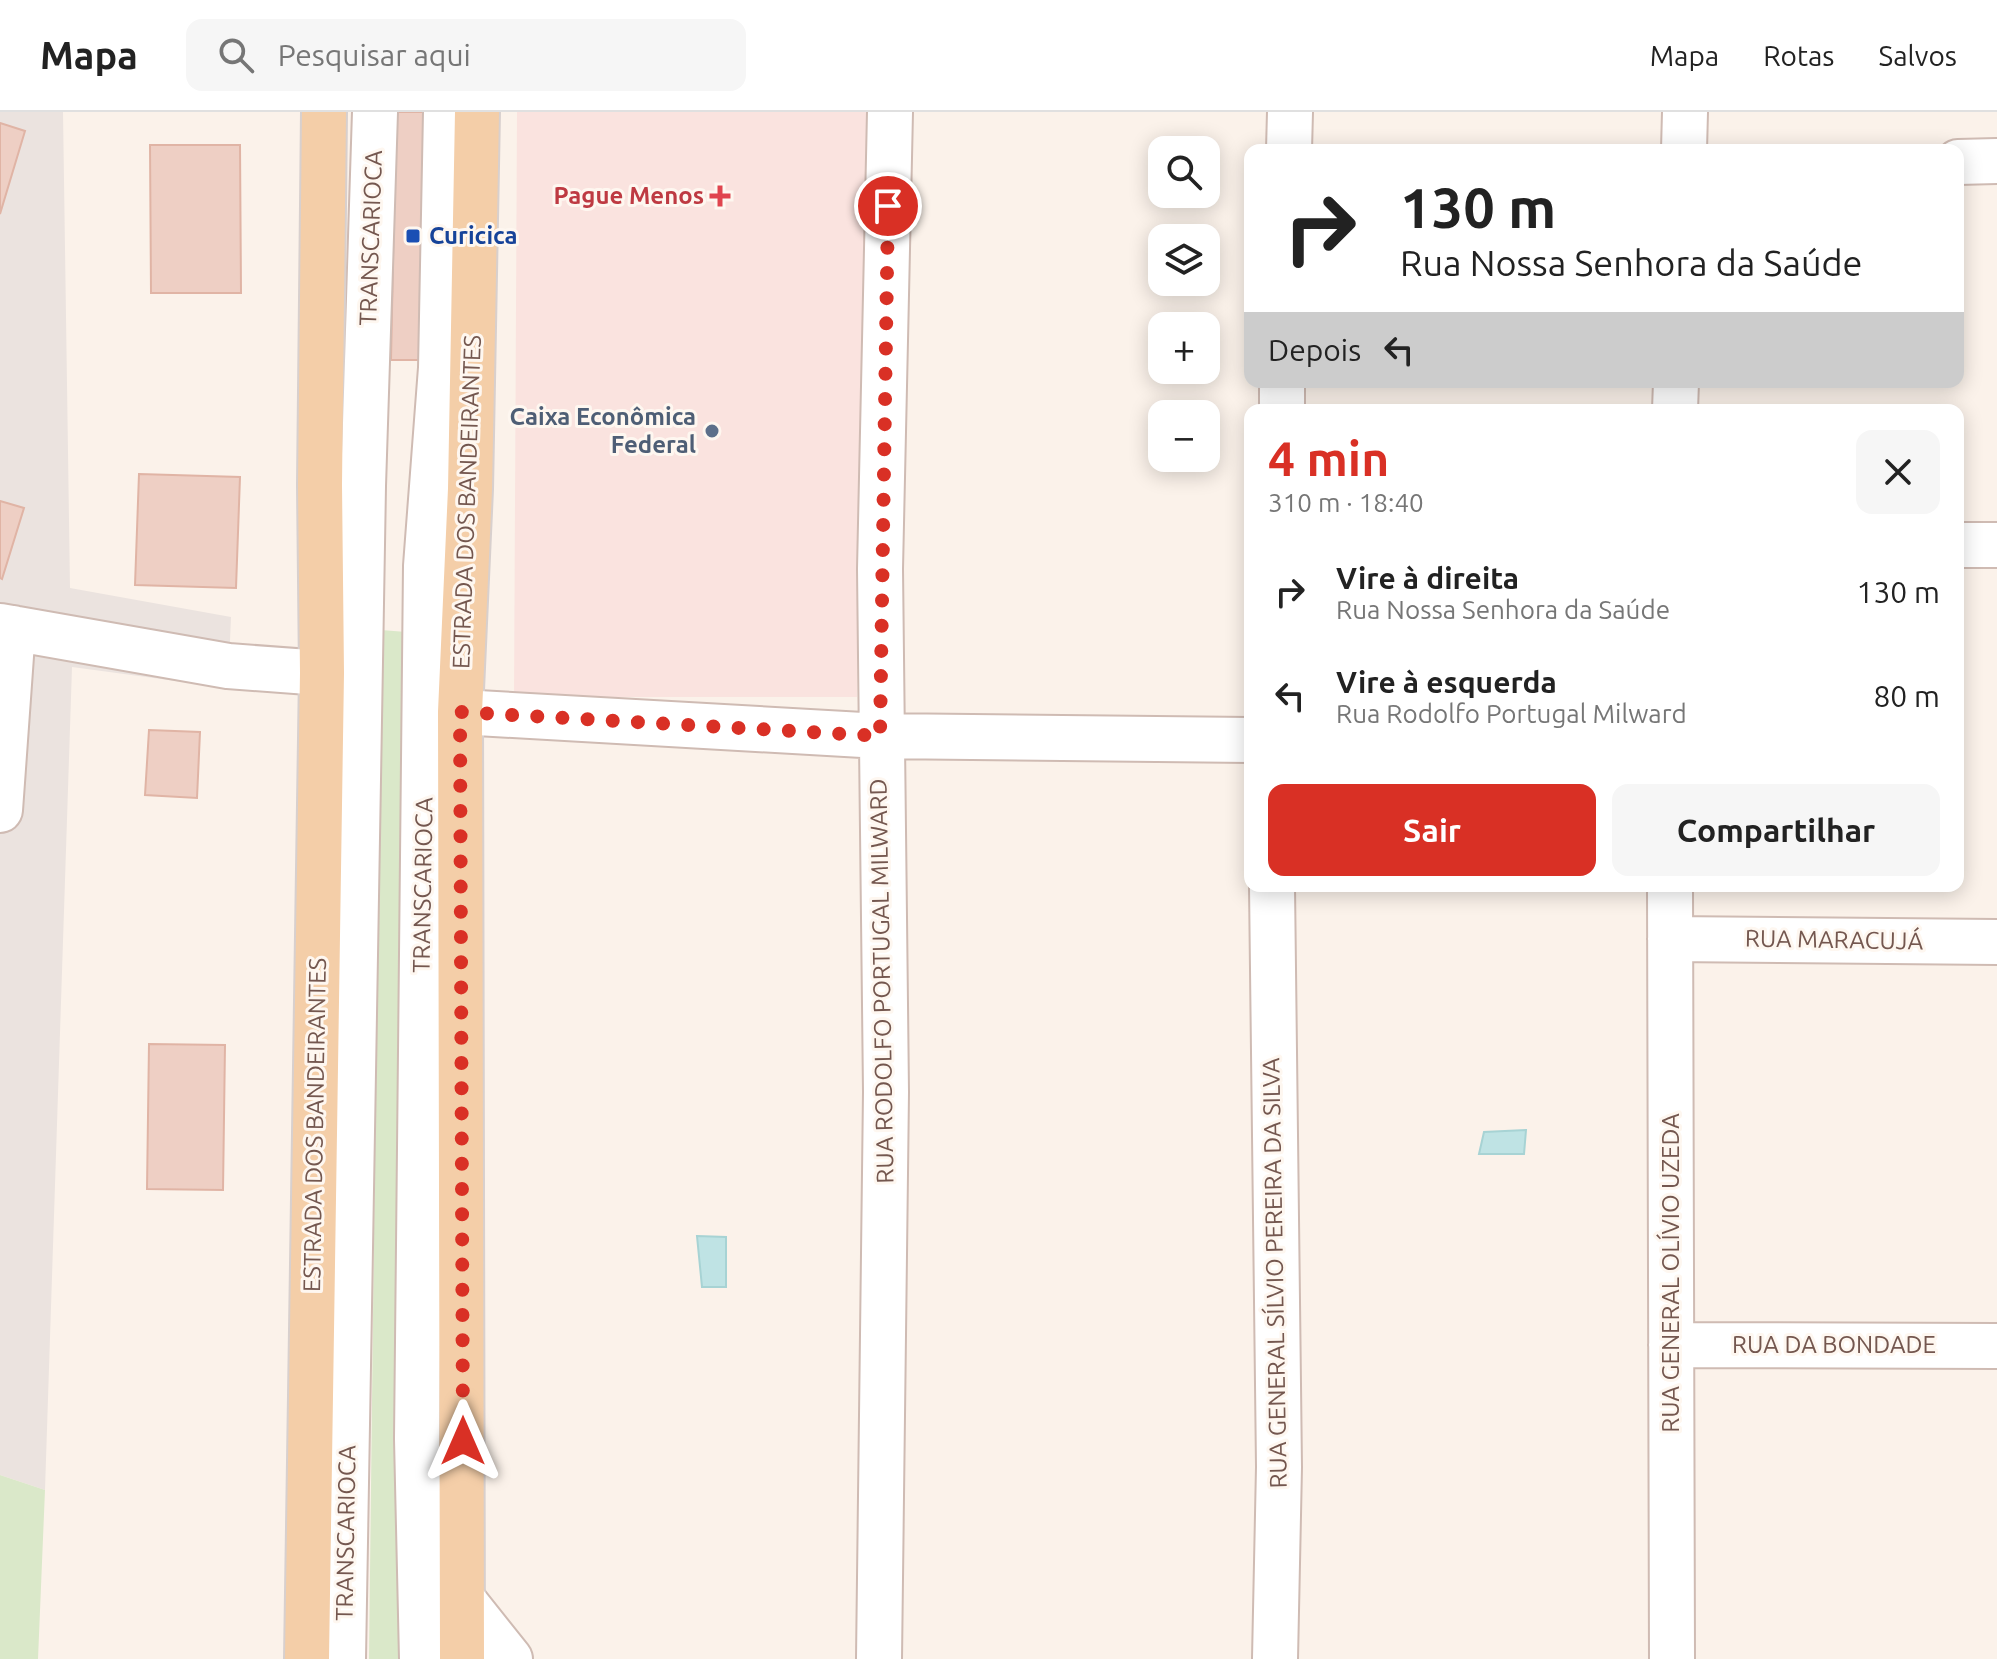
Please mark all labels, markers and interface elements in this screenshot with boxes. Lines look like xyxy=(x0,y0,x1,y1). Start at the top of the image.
search box xyxy=(186,19,746,91)
icon: search xyxy=(214,33,258,77)
text: Mapa xyxy=(40,34,138,76)
text: Pesquisar aqui xyxy=(278,38,471,72)
text: Mapa xyxy=(1650,40,1719,71)
text: Rotas xyxy=(1763,40,1834,71)
text: Salvos xyxy=(1878,40,1957,71)
map controls xyxy=(1148,136,1220,472)
button: search xyxy=(1148,136,1220,208)
street label: TRANSCARIOCA xyxy=(354,149,387,326)
pin xyxy=(854,172,922,240)
icon: right xyxy=(1268,176,1372,280)
text: 130 m xyxy=(1400,176,1556,239)
place label: Pague Menos xyxy=(554,182,704,209)
icon: arrive xyxy=(866,184,910,228)
marker: Pague Menos xyxy=(711,187,729,205)
place label: Curicica xyxy=(429,222,517,249)
button: layers xyxy=(1148,224,1220,296)
marker: Curicica xyxy=(404,227,422,245)
text: Rua Nossa Senhora da Saúde xyxy=(1400,242,1862,283)
button: + xyxy=(1148,312,1220,384)
icon: left xyxy=(1377,328,1421,372)
text: Depois xyxy=(1268,333,1361,367)
street label: ESTRADA DOS BANDEIRANTES xyxy=(447,334,486,670)
button: − xyxy=(1148,400,1220,472)
place label: Caixa Econômica Federal xyxy=(509,403,696,458)
marker: Caixa Econômica Federal xyxy=(703,422,721,440)
button: close xyxy=(1856,430,1940,514)
text: 4 min xyxy=(1268,431,1389,485)
text: 310 m · 18:40 xyxy=(1268,488,1424,517)
text: Vire à direita xyxy=(1336,561,1519,595)
icon: right xyxy=(1268,570,1312,614)
text: 130 m xyxy=(1856,575,1940,609)
text: Rua Nossa Senhora da Saúde xyxy=(1336,595,1670,624)
text: Vire à esquerda xyxy=(1336,665,1557,699)
icon: left xyxy=(1268,674,1312,718)
text: 80 m xyxy=(1873,679,1940,713)
text: Rua Rodolfo Portugal Milward xyxy=(1336,699,1687,728)
street label: RUA RODOLFO PORTUGAL MILWARD xyxy=(864,778,899,1184)
button: Sair xyxy=(1268,784,1596,876)
button: Compartilhar xyxy=(1612,784,1940,876)
street label: TRANSCARIOCA xyxy=(407,796,438,973)
street label: RUA MARACUJÁ xyxy=(1745,923,1924,955)
street label: ESTRADA DOS BANDEIRANTES xyxy=(298,958,331,1292)
street label: RUA GENERAL SÍLVIO PEREIRA DA SILVA xyxy=(1256,1057,1292,1489)
street label: RUA GENERAL OLÍVIO UZEDA xyxy=(1656,1113,1684,1433)
street label: RUA DA BONDADE xyxy=(1732,1331,1936,1358)
position arrow xyxy=(421,1399,505,1483)
street label: TRANSCARIOCA xyxy=(330,1444,361,1621)

